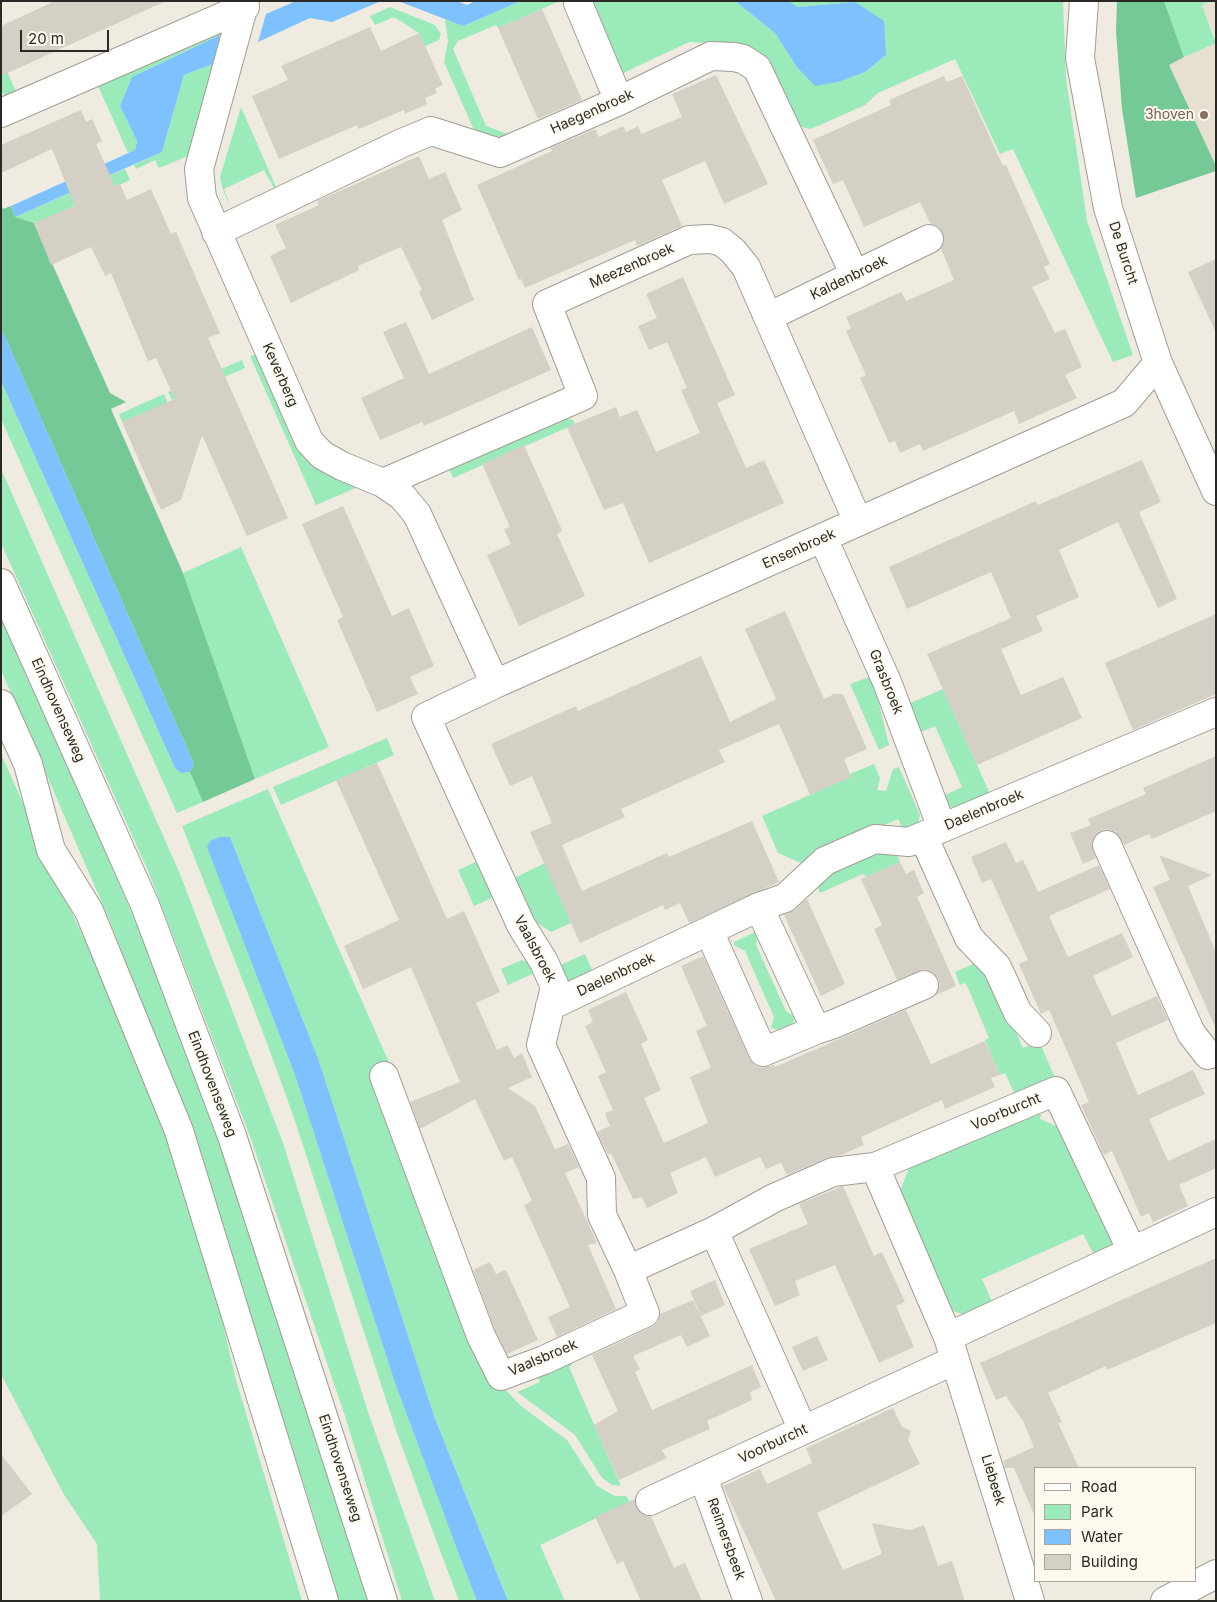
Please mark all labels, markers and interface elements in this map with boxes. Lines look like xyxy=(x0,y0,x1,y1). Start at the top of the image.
scale bar xyxy=(22,20,111,52)
text: 20 m xyxy=(28,29,64,48)
street label: Haegenbroek xyxy=(548,86,636,138)
place label: 3hoven xyxy=(1145,107,1194,123)
marker: 3hoven xyxy=(1198,109,1210,121)
street label: De Burcht xyxy=(1105,219,1141,287)
street label: Meezenbroek xyxy=(587,240,677,292)
street label: Kaldenbroek xyxy=(808,252,890,304)
street label: Keverberg xyxy=(258,340,302,410)
street label: Ensenbroek xyxy=(760,525,838,573)
street label: Grasbroek xyxy=(865,647,907,717)
street label: Eindhovenseweg xyxy=(27,655,89,765)
street label: Daelenbroek xyxy=(942,786,1026,834)
street label: Vaalsbroek xyxy=(510,913,560,985)
street label: Daelenbroek xyxy=(574,950,658,1000)
street label: Eindhovenseweg xyxy=(184,1029,240,1139)
street label: Voorburcht xyxy=(969,1090,1043,1134)
street label: Vaalsbroek xyxy=(506,1336,580,1380)
street label: Eindhovenseweg xyxy=(315,1412,365,1524)
street label: Voorburcht xyxy=(736,1421,810,1467)
street label: Liebeek xyxy=(977,1453,1009,1507)
legend xyxy=(1034,1467,1197,1582)
text: Road xyxy=(1081,1477,1117,1496)
street label: Reimersbeek xyxy=(703,1496,749,1582)
text: Park xyxy=(1081,1502,1113,1521)
text: Water xyxy=(1081,1527,1123,1546)
text: Building xyxy=(1081,1552,1138,1571)

